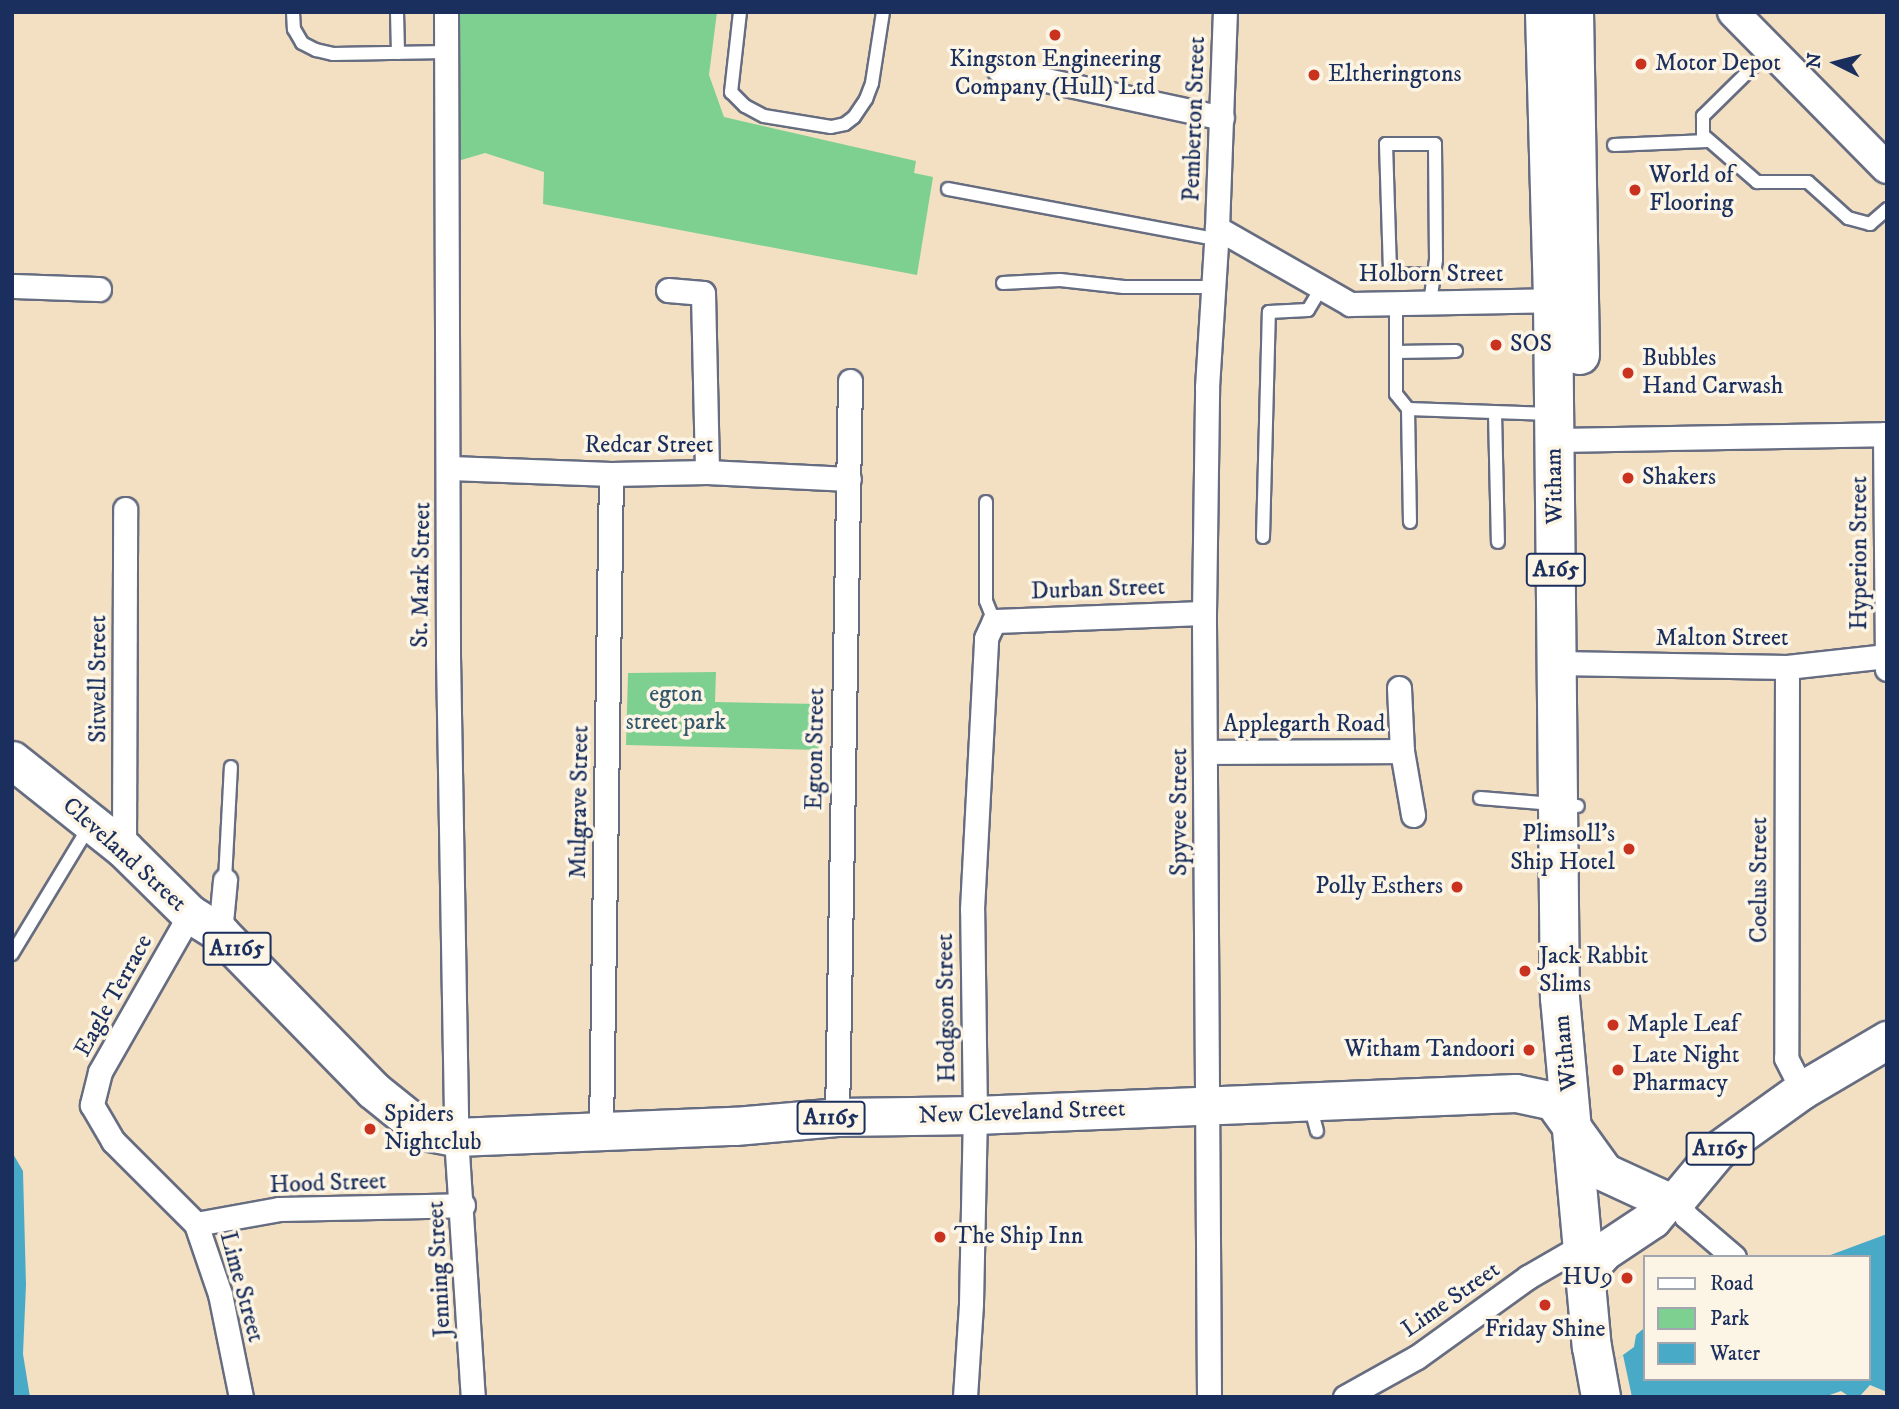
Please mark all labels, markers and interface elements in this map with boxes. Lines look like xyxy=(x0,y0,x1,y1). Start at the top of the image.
marker: Kingston Engineering Company (Hull) Ltd xyxy=(1047,27,1063,43)
north arrow xyxy=(1801,28,1871,98)
street label: Pemberton Street xyxy=(1178,36,1212,202)
place label: Kingston Engineering Company (Hull) Ltd xyxy=(949,46,1161,102)
place label: Motor Depot xyxy=(1655,50,1781,78)
text: N xyxy=(1802,52,1827,70)
marker: Motor Depot xyxy=(1633,56,1649,72)
place label: Eltheringtons xyxy=(1328,61,1461,89)
marker: Eltheringtons xyxy=(1306,67,1322,83)
place label: World of Flooring xyxy=(1649,162,1734,218)
marker: World of Flooring xyxy=(1627,182,1643,198)
street label: Holborn Street xyxy=(1359,261,1503,289)
place label: SOS xyxy=(1510,331,1552,359)
marker: SOS xyxy=(1488,337,1504,353)
place label: Bubbles Hand Carwash xyxy=(1642,345,1783,401)
marker: Bubbles Hand Carwash xyxy=(1620,365,1636,381)
street label: Redcar Street xyxy=(584,432,714,460)
street label: Witham xyxy=(1540,447,1570,525)
place label: Shakers xyxy=(1642,464,1716,492)
marker: Shakers xyxy=(1620,470,1636,486)
street label: Hyperion Street xyxy=(1846,476,1874,630)
street label: St. Mark Street xyxy=(406,502,438,648)
road number: A165 xyxy=(1524,550,1588,590)
street label: Durban Street xyxy=(1030,573,1166,607)
street label: Sitwell Street xyxy=(85,615,113,743)
street label: Malton Street xyxy=(1655,625,1789,653)
park label: egton street park xyxy=(626,681,726,737)
street label: Egton Street xyxy=(801,688,831,810)
street label: Applegarth Road xyxy=(1223,711,1385,739)
street label: Mulgrave Street xyxy=(564,725,596,879)
street label: Spyvee Street xyxy=(1166,748,1194,876)
street label: Cleveland Street xyxy=(56,792,192,918)
street label: Coelus Street xyxy=(1746,817,1774,943)
place label: Plimsoll's Ship Hotel xyxy=(1510,821,1615,877)
marker: Plimsoll's Ship Hotel xyxy=(1621,841,1637,857)
place label: Polly Esthers xyxy=(1315,873,1443,901)
marker: Polly Esthers xyxy=(1449,879,1465,895)
street label: Eagle Terrace xyxy=(69,930,159,1062)
road number: A1165 xyxy=(202,930,272,968)
street label: Hodgson Street xyxy=(931,933,963,1083)
place label: Jack Rabbit Slims xyxy=(1539,943,1648,999)
marker: Jack Rabbit Slims xyxy=(1517,963,1533,979)
place label: Maple Leaf xyxy=(1627,1011,1738,1039)
street label: Witham xyxy=(1548,1013,1584,1093)
marker: Maple Leaf xyxy=(1605,1017,1621,1033)
place label: Witham Tandoori xyxy=(1344,1036,1515,1064)
marker: Witham Tandoori xyxy=(1521,1042,1537,1058)
place label: Late Night Pharmacy xyxy=(1632,1042,1739,1098)
marker: Late Night Pharmacy xyxy=(1610,1062,1626,1078)
street label: New Cleveland Street xyxy=(918,1095,1126,1131)
road number: A1165 xyxy=(796,1098,866,1138)
place label: Spiders Nightclub xyxy=(384,1101,481,1157)
marker: Spiders Nightclub xyxy=(362,1121,378,1137)
road number: A1165 xyxy=(1685,1130,1755,1168)
street label: Hood Street xyxy=(269,1168,387,1200)
street label: Jenning Street xyxy=(422,1200,458,1338)
place label: The Ship Inn xyxy=(954,1223,1083,1251)
street label: Lime Street xyxy=(212,1229,270,1345)
marker: The Ship Inn xyxy=(932,1229,948,1245)
legend xyxy=(1644,1255,1871,1381)
street label: Lime Street xyxy=(1396,1256,1506,1344)
place label: HU9 xyxy=(1562,1264,1613,1292)
marker: HU9 xyxy=(1619,1270,1635,1286)
text: Road xyxy=(1710,1271,1754,1297)
marker: Friday Shine xyxy=(1537,1297,1553,1313)
text: Park xyxy=(1710,1306,1749,1332)
place label: Friday Shine xyxy=(1485,1316,1605,1344)
text: Water xyxy=(1710,1341,1760,1367)

